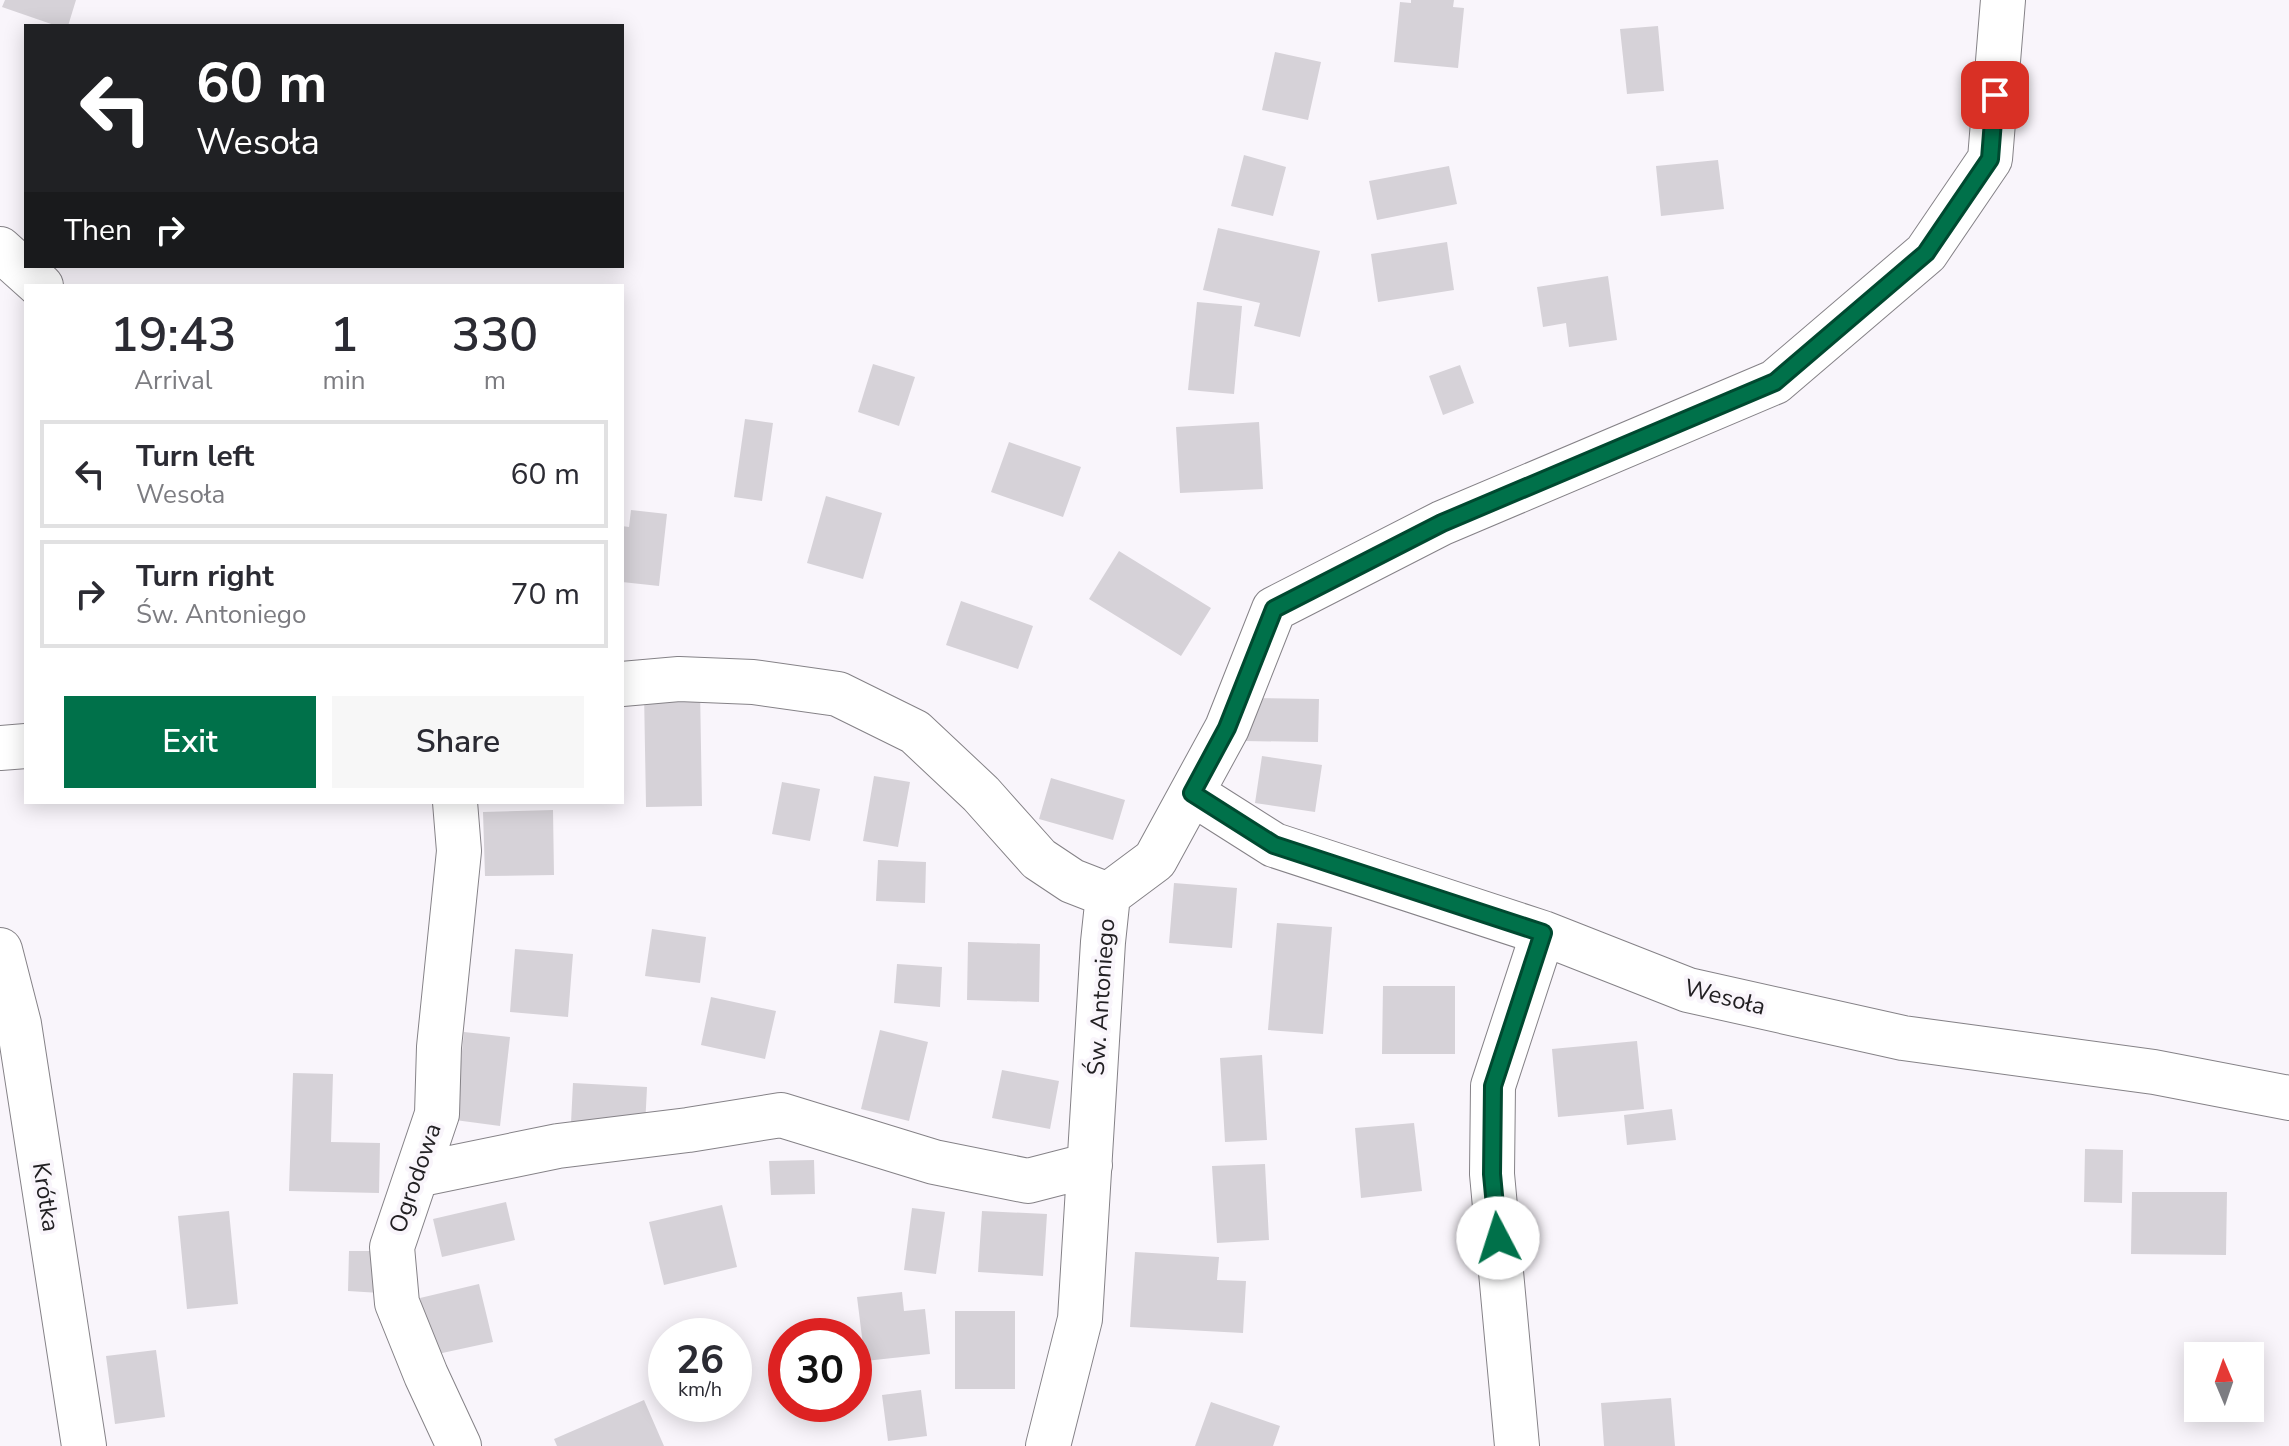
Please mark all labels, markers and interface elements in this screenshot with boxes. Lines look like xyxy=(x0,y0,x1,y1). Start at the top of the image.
text: 60 m xyxy=(196,45,327,122)
icon: left xyxy=(64,56,168,160)
pin xyxy=(1961,61,2029,129)
icon: arrive xyxy=(1973,73,2017,117)
text: Wesoła xyxy=(196,118,320,167)
icon: right xyxy=(148,208,192,252)
text: Then xyxy=(64,210,132,251)
text: 19:43 xyxy=(110,302,237,368)
text: 1 xyxy=(330,302,358,368)
text: 330 xyxy=(452,302,538,368)
text: Arrival xyxy=(134,363,212,398)
text: min xyxy=(323,363,366,398)
text: m xyxy=(484,363,506,398)
text: Turn left xyxy=(136,436,254,477)
icon: left xyxy=(68,452,112,496)
text: 60 m xyxy=(511,454,580,495)
text: Wesoła xyxy=(136,477,225,512)
text: Turn right xyxy=(136,556,274,597)
icon: right xyxy=(68,572,112,616)
text: 70 m xyxy=(511,574,580,615)
text: Św. Antoniego xyxy=(136,597,307,632)
button: Exit xyxy=(64,696,316,788)
button: Share xyxy=(332,696,584,788)
street label: Św. Antoniego xyxy=(1080,917,1122,1077)
street label: Wesoła xyxy=(1681,971,1769,1023)
street label: Ogrodowa xyxy=(381,1119,449,1237)
street label: Krótka xyxy=(25,1160,67,1234)
position arrow xyxy=(1456,1196,1540,1280)
speed limit sign: 30 xyxy=(768,1318,872,1422)
text: 26 xyxy=(676,1333,724,1387)
north arrow xyxy=(2184,1342,2264,1422)
map controls xyxy=(2184,1342,2264,1422)
text: km/h xyxy=(678,1376,722,1403)

